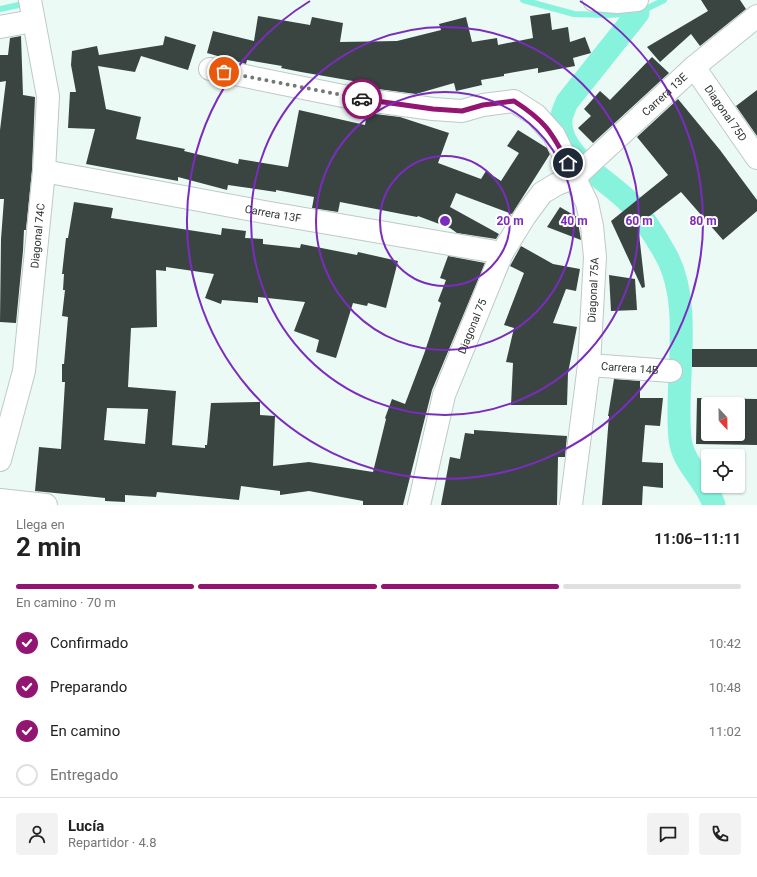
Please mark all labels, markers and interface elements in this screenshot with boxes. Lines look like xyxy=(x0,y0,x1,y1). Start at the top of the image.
pin xyxy=(207,55,241,89)
icon: bag xyxy=(213,61,235,83)
street label: Carrera 13E xyxy=(639,70,690,119)
courier xyxy=(342,79,382,119)
street label: Diagonal 75D xyxy=(701,83,749,144)
icon: car xyxy=(351,88,373,110)
pin xyxy=(551,146,585,180)
icon: home xyxy=(557,152,579,174)
street label: Diagonal 74C xyxy=(28,203,48,269)
street label: Carrera 13F xyxy=(244,203,302,225)
centre of rings xyxy=(438,214,452,228)
text: 20 m xyxy=(496,214,524,228)
text: 40 m xyxy=(560,214,588,228)
text: 60 m xyxy=(625,214,653,228)
text: 80 m xyxy=(689,214,717,228)
street label: Diagonal 75A xyxy=(585,256,602,323)
street label: Diagonal 75 xyxy=(455,297,490,356)
street label: Carrera 14B xyxy=(601,360,659,377)
north arrow xyxy=(701,397,745,441)
map controls xyxy=(701,397,745,493)
button: locate xyxy=(701,449,745,493)
text: Llega en xyxy=(16,517,65,532)
text: 11:06–11:11 xyxy=(654,530,741,548)
text: 2 min xyxy=(16,532,81,562)
text: En camino · 70 m xyxy=(16,595,116,610)
icon: check xyxy=(16,632,38,654)
text: Confirmado xyxy=(50,634,128,652)
text: 10:42 xyxy=(709,636,741,651)
icon: check xyxy=(16,676,38,698)
text: Preparando xyxy=(50,678,127,696)
text: 10:48 xyxy=(709,680,741,695)
icon: check xyxy=(16,720,38,742)
text: En camino xyxy=(50,722,120,740)
text: 11:02 xyxy=(709,724,741,739)
text: Entregado xyxy=(50,766,118,784)
button: person xyxy=(16,813,58,855)
button: chat xyxy=(647,813,689,855)
button: phone xyxy=(699,813,741,855)
text: Lucía xyxy=(68,817,104,835)
text: Repartidor · 4.8 xyxy=(68,835,156,850)

